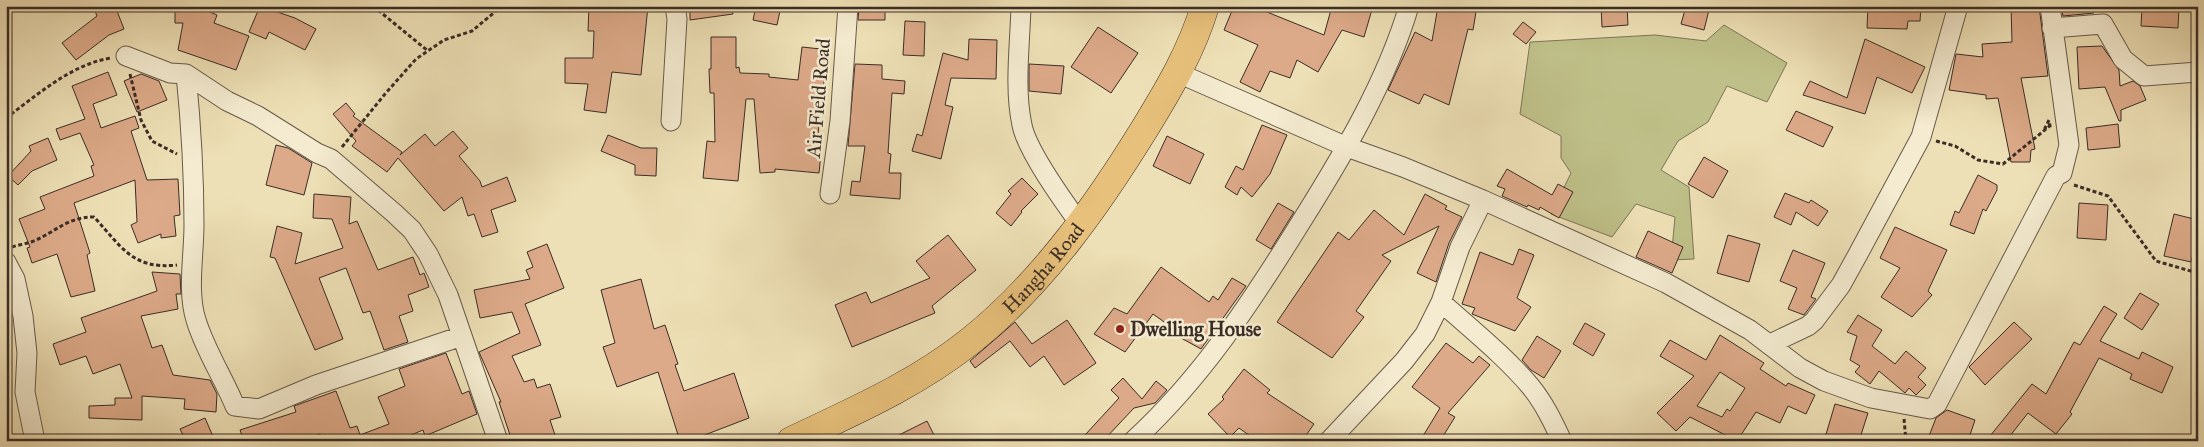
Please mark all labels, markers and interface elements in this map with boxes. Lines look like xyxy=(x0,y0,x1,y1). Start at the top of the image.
street label: Air Field Road xyxy=(801,37,835,160)
street label: Hangha Road xyxy=(997,218,1089,319)
place label: Dwelling House xyxy=(1130,317,1262,342)
marker: Dwelling House xyxy=(1114,323,1126,335)

